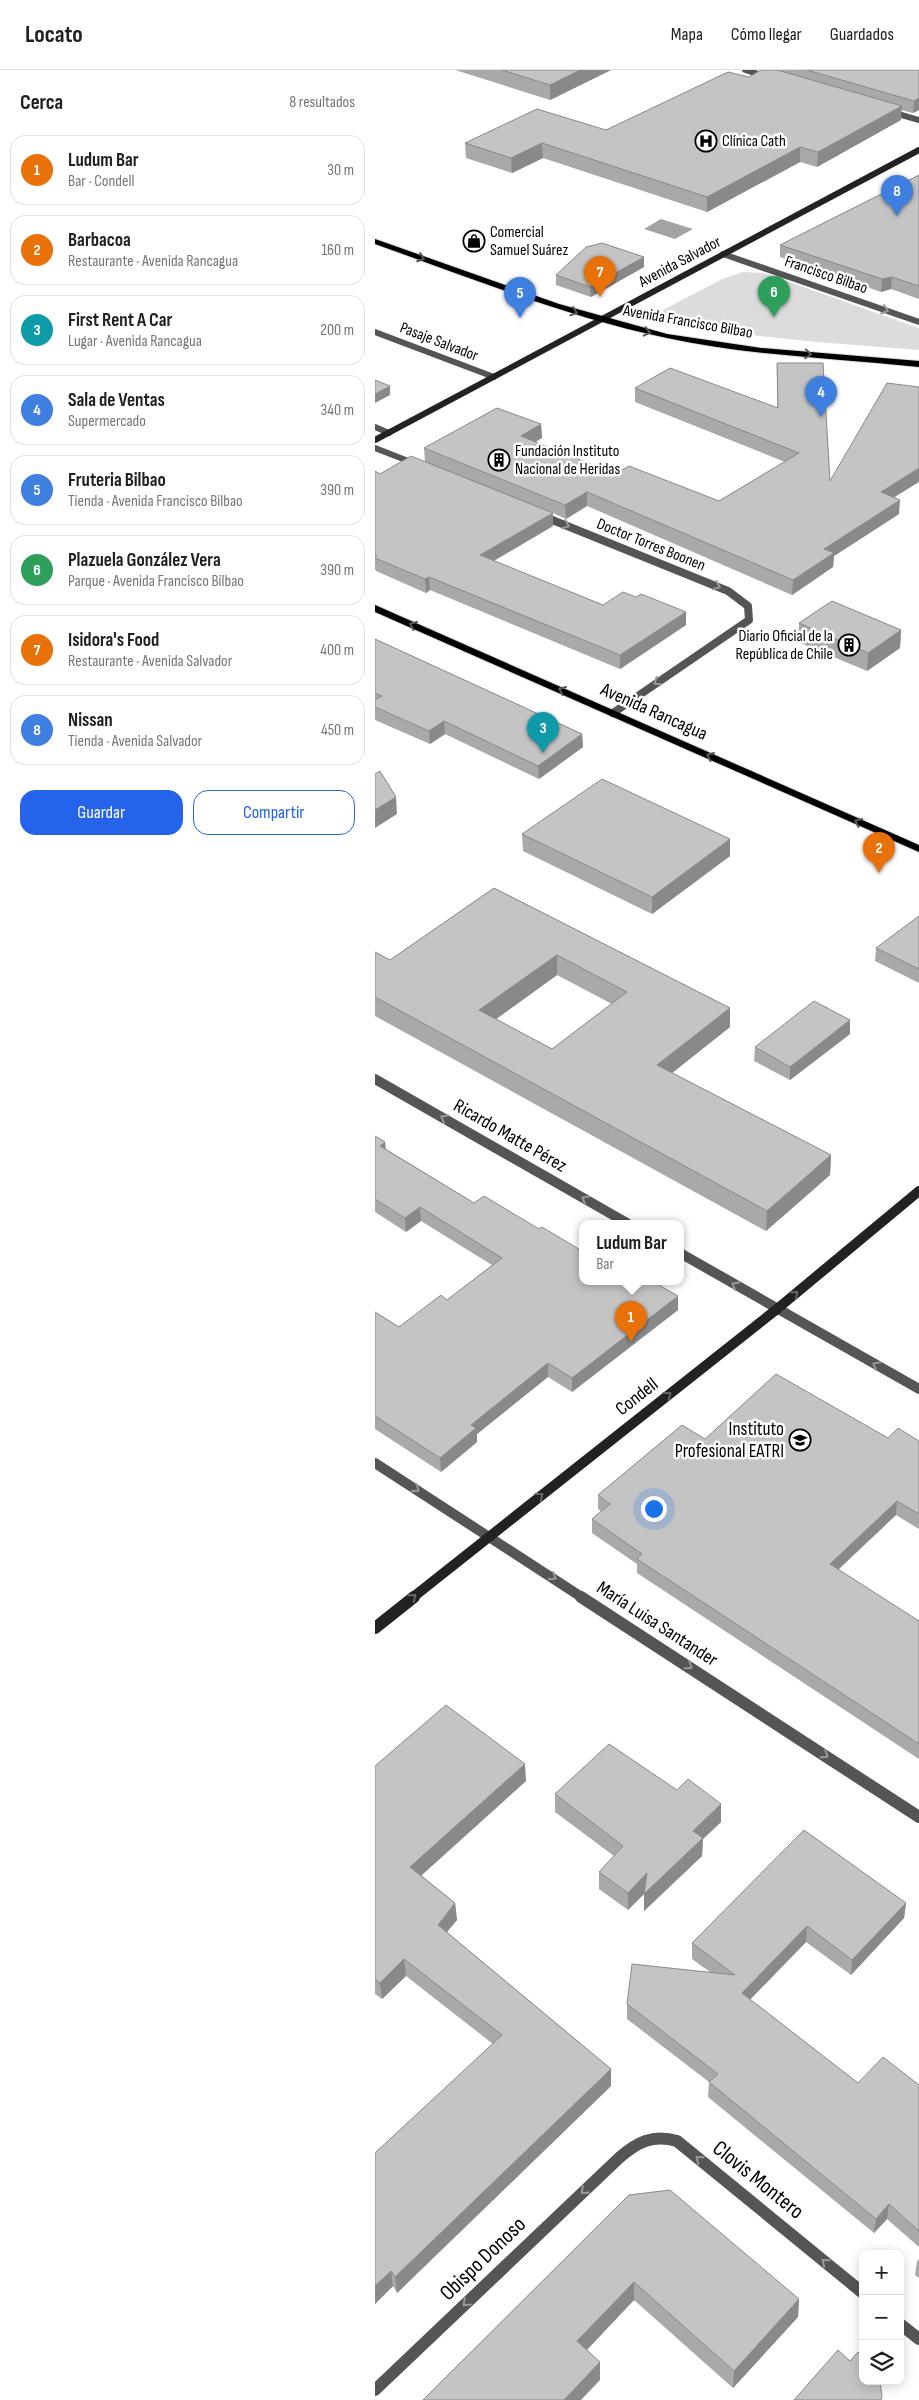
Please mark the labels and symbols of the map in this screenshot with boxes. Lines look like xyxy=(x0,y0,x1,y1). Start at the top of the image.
hospital icon: Clínica Cath xyxy=(694,129,718,153)
place label: Clínica Cath xyxy=(722,132,786,151)
pin: 8 xyxy=(881,175,913,216)
place label: Comercial Samuel Suárez xyxy=(490,223,568,260)
shop icon: Comercial Samuel Suárez xyxy=(462,229,486,253)
street label: Avenida Salvador xyxy=(635,232,725,292)
one-way arrow xyxy=(416,252,425,262)
street label: Francisco Bilbao xyxy=(782,252,870,298)
pin: 7 xyxy=(584,256,616,297)
pin: 6 xyxy=(758,276,790,317)
pin: 5 xyxy=(504,277,536,318)
street label: Avenida Francisco Bilbao xyxy=(621,301,754,343)
one-way arrow xyxy=(880,304,889,314)
one-way arrow xyxy=(569,306,578,316)
street label: Pasaje Salvador xyxy=(397,318,481,366)
one-way arrow xyxy=(643,326,652,337)
one-way arrow xyxy=(805,349,813,360)
pin: 4 xyxy=(805,376,837,417)
place label: Fundación Instituto Nacional de Heridas xyxy=(515,442,620,479)
building icon: Fundación Instituto Nacional de Heridas xyxy=(487,448,511,472)
street label: Doctor Torres Boonen xyxy=(594,515,708,575)
one-way arrow xyxy=(561,519,570,529)
one-way arrow xyxy=(712,580,721,591)
one-way arrow xyxy=(409,620,418,631)
place label: Diario Oficial de la República de Chile xyxy=(736,627,833,664)
building icon: Diario Oficial de la República de Chile xyxy=(837,633,861,657)
one-way arrow xyxy=(653,676,663,685)
street label: Avenida Rancagua xyxy=(596,678,711,746)
one-way arrow xyxy=(558,686,567,697)
pin: 3 xyxy=(527,712,559,753)
one-way arrow xyxy=(706,752,715,763)
one-way arrow xyxy=(854,818,863,829)
pin: 2 xyxy=(863,832,895,873)
street label: Ricardo Matte Pérez xyxy=(449,1094,571,1178)
one-way arrow xyxy=(440,1115,449,1125)
one-way arrow xyxy=(581,1195,590,1205)
one-way arrow xyxy=(731,1281,740,1291)
one-way arrow xyxy=(789,1291,798,1299)
pin: 1 xyxy=(615,1301,647,1342)
one-way arrow xyxy=(873,1361,882,1371)
street label: Condell xyxy=(611,1373,663,1421)
one-way arrow xyxy=(662,1393,671,1401)
place label: Instituto Profesional EATRI xyxy=(675,1418,784,1463)
school or university icon: Instituto Profesional EATRI xyxy=(788,1428,812,1452)
one-way arrow xyxy=(410,1483,420,1492)
one-way arrow xyxy=(535,1493,544,1502)
your location xyxy=(641,1496,667,1522)
one-way arrow xyxy=(547,1571,556,1580)
street label: María Luisa Santander xyxy=(592,1576,722,1672)
one-way arrow xyxy=(407,1595,416,1603)
one-way arrow xyxy=(683,1660,692,1669)
one-way arrow xyxy=(819,1749,828,1758)
street label: Clovis Montero xyxy=(707,2135,809,2225)
one-way arrow xyxy=(696,2155,705,2164)
one-way arrow xyxy=(581,2185,590,2194)
street label: Obispo Donoso xyxy=(434,2211,532,2307)
one-way arrow xyxy=(822,2259,831,2267)
one-way arrow xyxy=(463,2297,472,2306)

